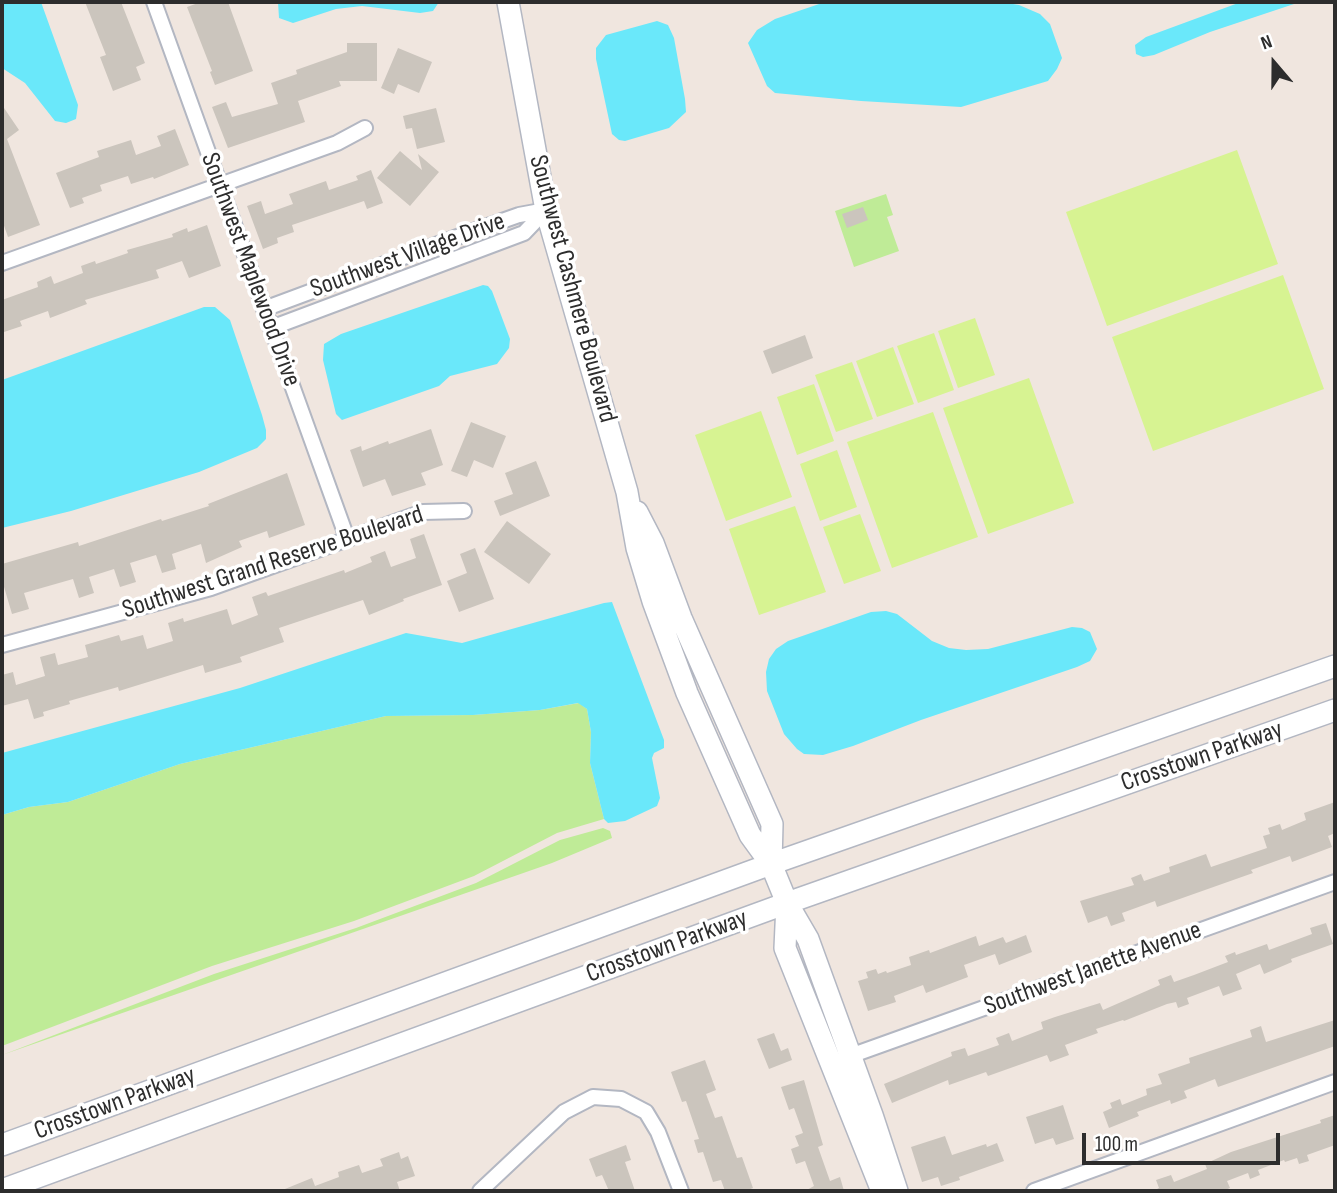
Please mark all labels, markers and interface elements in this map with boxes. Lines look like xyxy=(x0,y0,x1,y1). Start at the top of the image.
north arrow xyxy=(1239,28,1309,98)
text: N xyxy=(1258,30,1275,55)
street label: Southwest Maplewood Drive xyxy=(193,149,307,391)
street label: Southwest Cashmere Boulevard xyxy=(521,152,623,426)
street label: Southwest Village Drive xyxy=(307,206,509,306)
street label: Southwest Grand Reserve Boulevard xyxy=(119,500,427,626)
street label: Crosstown Parkway xyxy=(1117,715,1287,799)
street label: Crosstown Parkway xyxy=(582,903,752,991)
street label: Southwest Janette Avenue xyxy=(980,915,1206,1023)
street label: Crosstown Parkway xyxy=(30,1060,200,1148)
scale bar xyxy=(1085,1120,1283,1164)
text: 100 m xyxy=(1095,1132,1138,1157)

